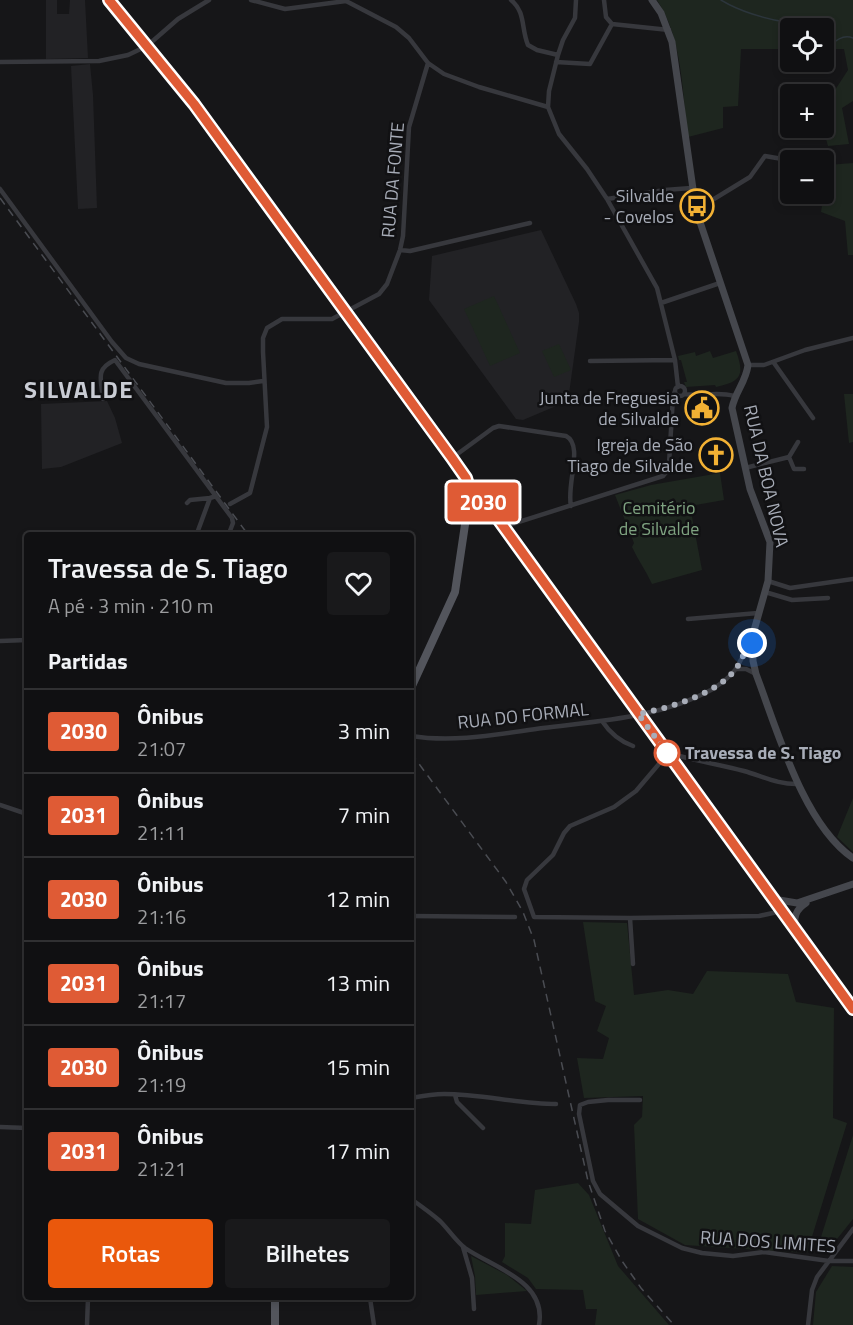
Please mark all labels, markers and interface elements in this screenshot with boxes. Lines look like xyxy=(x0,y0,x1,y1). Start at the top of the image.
map controls xyxy=(780,18,834,204)
button: locate xyxy=(780,18,834,72)
button: + xyxy=(780,84,834,138)
street label: RUA DA FONTE xyxy=(374,121,411,239)
button: − xyxy=(780,150,834,204)
place label: Silvalde - Covelos xyxy=(604,182,674,230)
bus stop icon: Silvalde - Covelos xyxy=(679,188,715,224)
district label: SILVALDE xyxy=(24,371,134,407)
place label: Junta de Freguesia de Silvalde xyxy=(539,384,679,432)
public building icon: Junta de Freguesia de Silvalde xyxy=(684,390,720,426)
street label: RUA DA BOA NOVA xyxy=(737,402,796,550)
place label: Igreja de São Tiago de Silvalde xyxy=(567,431,693,479)
church icon: Igreja de São Tiago de Silvalde xyxy=(698,437,734,473)
line badge: 2030 xyxy=(441,482,525,522)
text: 2030 xyxy=(459,486,507,518)
park label: Cemitério de Silvalde xyxy=(619,494,699,542)
text: Travessa de S. Tiago xyxy=(48,546,288,589)
button: heart xyxy=(327,552,390,615)
text: A pé · 3 min · 210 m xyxy=(48,590,213,621)
your location xyxy=(737,628,767,658)
text: Partidas xyxy=(48,644,128,678)
street label: RUA DO FORMAL xyxy=(456,695,590,736)
text: Ônibus xyxy=(137,699,204,733)
text: 3 min xyxy=(338,714,390,748)
text: 2030 xyxy=(60,715,107,747)
text: 21:07 xyxy=(137,733,186,764)
place label: Travessa de S. Tiago xyxy=(685,739,841,766)
marker: Travessa de S. Tiago xyxy=(654,740,680,766)
text: Ônibus xyxy=(137,783,204,817)
text: 7 min xyxy=(338,798,390,832)
text: 2031 xyxy=(60,799,107,831)
text: 21:11 xyxy=(137,817,186,848)
text: Ônibus xyxy=(137,867,204,901)
text: 12 min xyxy=(325,882,390,916)
text: 2030 xyxy=(60,883,107,915)
text: 21:16 xyxy=(137,901,186,932)
text: Ônibus xyxy=(137,951,204,985)
text: 13 min xyxy=(325,966,390,1000)
text: 2031 xyxy=(60,967,107,999)
text: 21:17 xyxy=(137,985,186,1016)
text: Ônibus xyxy=(137,1035,204,1069)
text: 15 min xyxy=(325,1050,390,1084)
text: 2030 xyxy=(60,1051,107,1083)
text: 21:19 xyxy=(137,1069,186,1100)
text: Ônibus xyxy=(137,1119,204,1153)
text: 17 min xyxy=(325,1134,390,1168)
text: 2031 xyxy=(60,1135,107,1167)
text: 21:21 xyxy=(137,1153,186,1184)
button: Rotas xyxy=(48,1219,213,1288)
button: Bilhetes xyxy=(225,1219,390,1288)
street label: RUA DOS LIMITES xyxy=(699,1223,837,1260)

